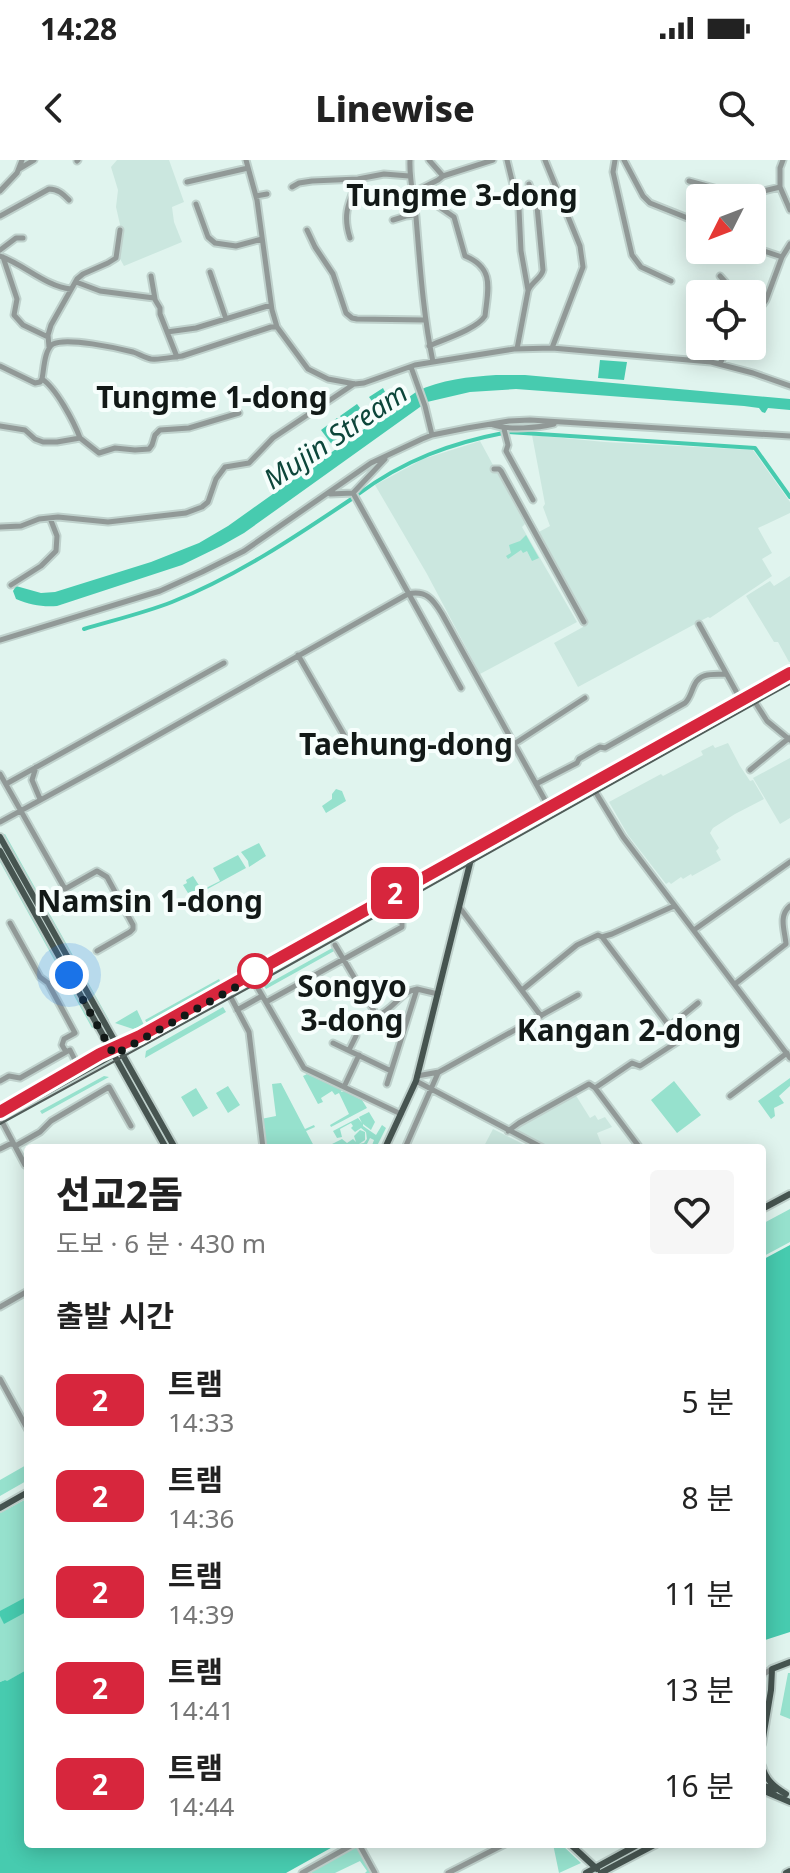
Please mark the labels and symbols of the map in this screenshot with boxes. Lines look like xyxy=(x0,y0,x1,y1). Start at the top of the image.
district label: Tungme 3-dong xyxy=(346,174,578,215)
north arrow xyxy=(686,184,766,264)
water label: Mujin Stream xyxy=(256,373,414,497)
district label: Tungme 1-dong xyxy=(96,376,328,417)
district label: Taehung-dong xyxy=(299,723,513,764)
line badge: 2 xyxy=(369,867,421,919)
district label: Namsin 1-dong xyxy=(37,880,263,921)
unlabelled marker xyxy=(238,954,272,988)
your location xyxy=(49,955,89,995)
district label: Songyo 3-dong xyxy=(297,965,407,1040)
district label: Kangan 2-dong xyxy=(517,1009,741,1050)

